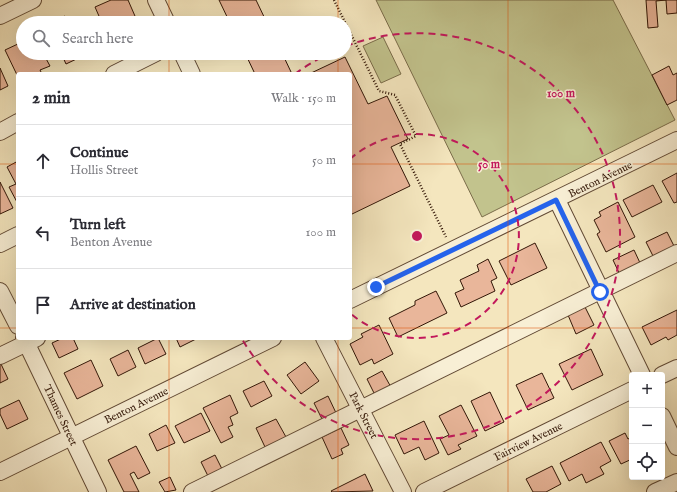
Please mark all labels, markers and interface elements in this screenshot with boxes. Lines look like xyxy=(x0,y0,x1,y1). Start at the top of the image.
search box xyxy=(16,16,352,60)
icon: search xyxy=(30,27,52,49)
text: Search here xyxy=(62,29,133,48)
text: 100 m xyxy=(547,86,576,101)
text: 2 min xyxy=(32,88,70,109)
text: Walk · 150 m xyxy=(271,90,336,107)
text: Continue xyxy=(70,143,128,162)
icon: ahead xyxy=(32,150,54,172)
text: 50 m xyxy=(312,152,336,169)
text: 50 m xyxy=(478,157,501,172)
street label: Benton Avenue xyxy=(566,158,635,201)
text: Hollis Street xyxy=(70,162,138,179)
text: Turn left xyxy=(70,215,126,234)
icon: left xyxy=(32,222,54,244)
text: 100 m xyxy=(306,224,336,241)
centre of rings xyxy=(410,229,424,243)
text: Benton Avenue xyxy=(70,234,152,251)
route end xyxy=(367,278,385,296)
route start xyxy=(591,283,609,301)
icon: arrive xyxy=(32,294,54,316)
text: Arrive at destination xyxy=(70,295,196,314)
map controls xyxy=(629,372,665,480)
button: + xyxy=(629,372,665,408)
street label: Thames Street xyxy=(40,383,80,448)
street label: Benton Avenue xyxy=(102,384,171,427)
street label: Park Street xyxy=(345,390,381,441)
button: − xyxy=(629,408,665,444)
street label: Fairview Avenue xyxy=(492,419,565,465)
button: locate xyxy=(629,444,665,480)

